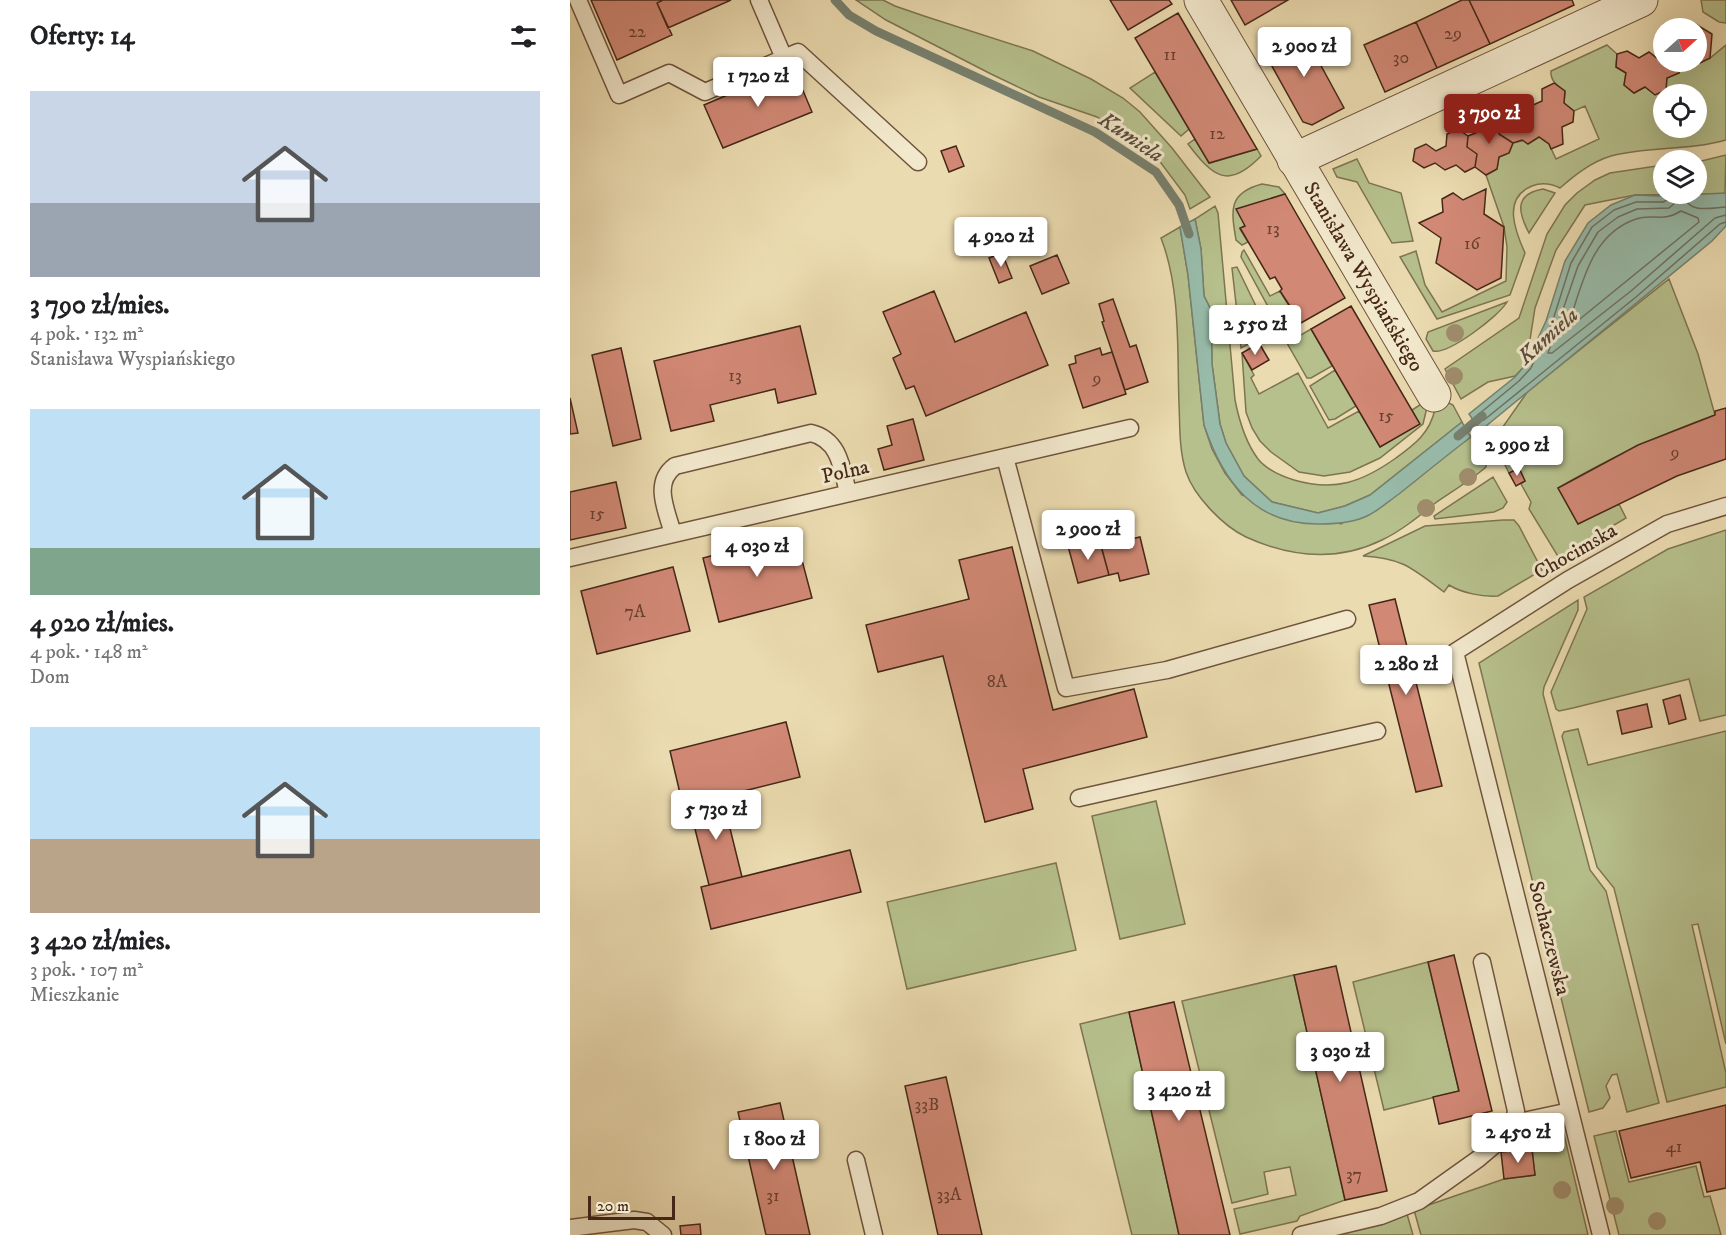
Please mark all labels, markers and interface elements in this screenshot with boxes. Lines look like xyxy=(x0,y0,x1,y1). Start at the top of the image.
north arrow xyxy=(1653,18,1707,72)
map controls xyxy=(1653,18,1707,204)
text: Oferty: 14 xyxy=(30,20,135,53)
icon: filters xyxy=(507,20,540,53)
house number: 22 xyxy=(628,21,646,43)
house number: 29 xyxy=(1444,23,1462,45)
pin: 2 900 zł xyxy=(1242,27,1366,78)
text: 2 900 zł xyxy=(1272,34,1336,59)
house number: 11 xyxy=(1163,44,1177,66)
house number: 30 xyxy=(1393,47,1409,69)
pin: 1 720 zł xyxy=(696,57,820,108)
text: 1 720 zł xyxy=(727,64,789,89)
button: locate xyxy=(1653,84,1707,138)
pin: 3 790 zł xyxy=(1427,94,1551,145)
text: 3 790 zł xyxy=(1458,101,1520,126)
water label: Kumiela xyxy=(1093,105,1169,169)
house number: 12 xyxy=(1209,123,1225,145)
icon: home xyxy=(231,130,339,238)
button: layers xyxy=(1653,150,1707,204)
street label: Stanisława Wyspiańskiego xyxy=(1297,177,1429,377)
pin: 4 920 zł xyxy=(939,217,1063,268)
house number: 13 xyxy=(1266,218,1280,240)
text: 4 920 zł xyxy=(968,224,1034,249)
house number: 16 xyxy=(1464,233,1481,255)
text: 3 790 zł/mies. xyxy=(30,289,170,322)
water label: Kumiela xyxy=(1511,302,1584,371)
pin: 2 550 zł xyxy=(1193,305,1317,356)
text: 2 550 zł xyxy=(1223,312,1287,337)
text: 4 pok. · 132 m² xyxy=(30,322,143,347)
text: Stanisława Wyspiańskiego xyxy=(30,347,235,372)
house number: 13 xyxy=(728,365,742,387)
house number: 9 xyxy=(1092,368,1101,390)
house number: 15 xyxy=(1378,405,1394,427)
pin: 2 990 zł xyxy=(1455,426,1579,477)
text: 2 990 zł xyxy=(1485,433,1549,458)
house number: 9 xyxy=(1670,442,1679,464)
icon: home xyxy=(231,448,339,556)
street label: Polna xyxy=(819,454,872,490)
house number: 15 xyxy=(589,503,605,525)
pin: 2 900 zł xyxy=(1026,510,1150,561)
text: 2 900 zł xyxy=(1056,517,1120,542)
street label: Chocimska xyxy=(1529,518,1622,586)
pin: 4 030 zł xyxy=(695,527,819,578)
text: 4 030 zł xyxy=(725,534,789,559)
house number: 7A xyxy=(625,601,646,623)
text: 4 920 zł/mies. xyxy=(30,607,174,640)
text: 4 pok. · 148 m² xyxy=(30,640,148,665)
pin: 2 280 zł xyxy=(1344,645,1468,696)
text: 2 280 zł xyxy=(1374,652,1438,677)
text: Dom xyxy=(30,665,70,690)
house number: 8A xyxy=(987,671,1008,693)
icon: home xyxy=(231,766,339,874)
pin: 5 730 zł xyxy=(654,790,778,841)
text: 5 730 zł xyxy=(685,797,747,822)
street label: Sochaczewska xyxy=(1522,878,1576,998)
text: 3 420 zł/mies. xyxy=(30,925,171,958)
text: 3 pok. · 107 m² xyxy=(30,958,143,983)
text: Mieszkanie xyxy=(30,983,119,1008)
pin: 3 030 zł xyxy=(1278,1032,1402,1083)
text: 3 030 zł xyxy=(1310,1039,1370,1064)
pin: 3 420 zł xyxy=(1117,1071,1241,1122)
text: 3 420 zł xyxy=(1148,1078,1210,1103)
house number: 33B xyxy=(915,1094,939,1116)
pin: 2 450 zł xyxy=(1456,1113,1580,1164)
pin: 1 800 zł xyxy=(712,1120,836,1171)
text: 2 450 zł xyxy=(1485,1120,1551,1145)
text: 1 800 zł xyxy=(743,1127,805,1152)
house number: 41 xyxy=(1666,1136,1682,1158)
house number: 37 xyxy=(1346,1164,1362,1186)
house number: 33A xyxy=(937,1184,962,1206)
house number: 31 xyxy=(766,1185,780,1207)
scale bar xyxy=(588,1193,675,1220)
text: 20 m xyxy=(597,1196,629,1216)

